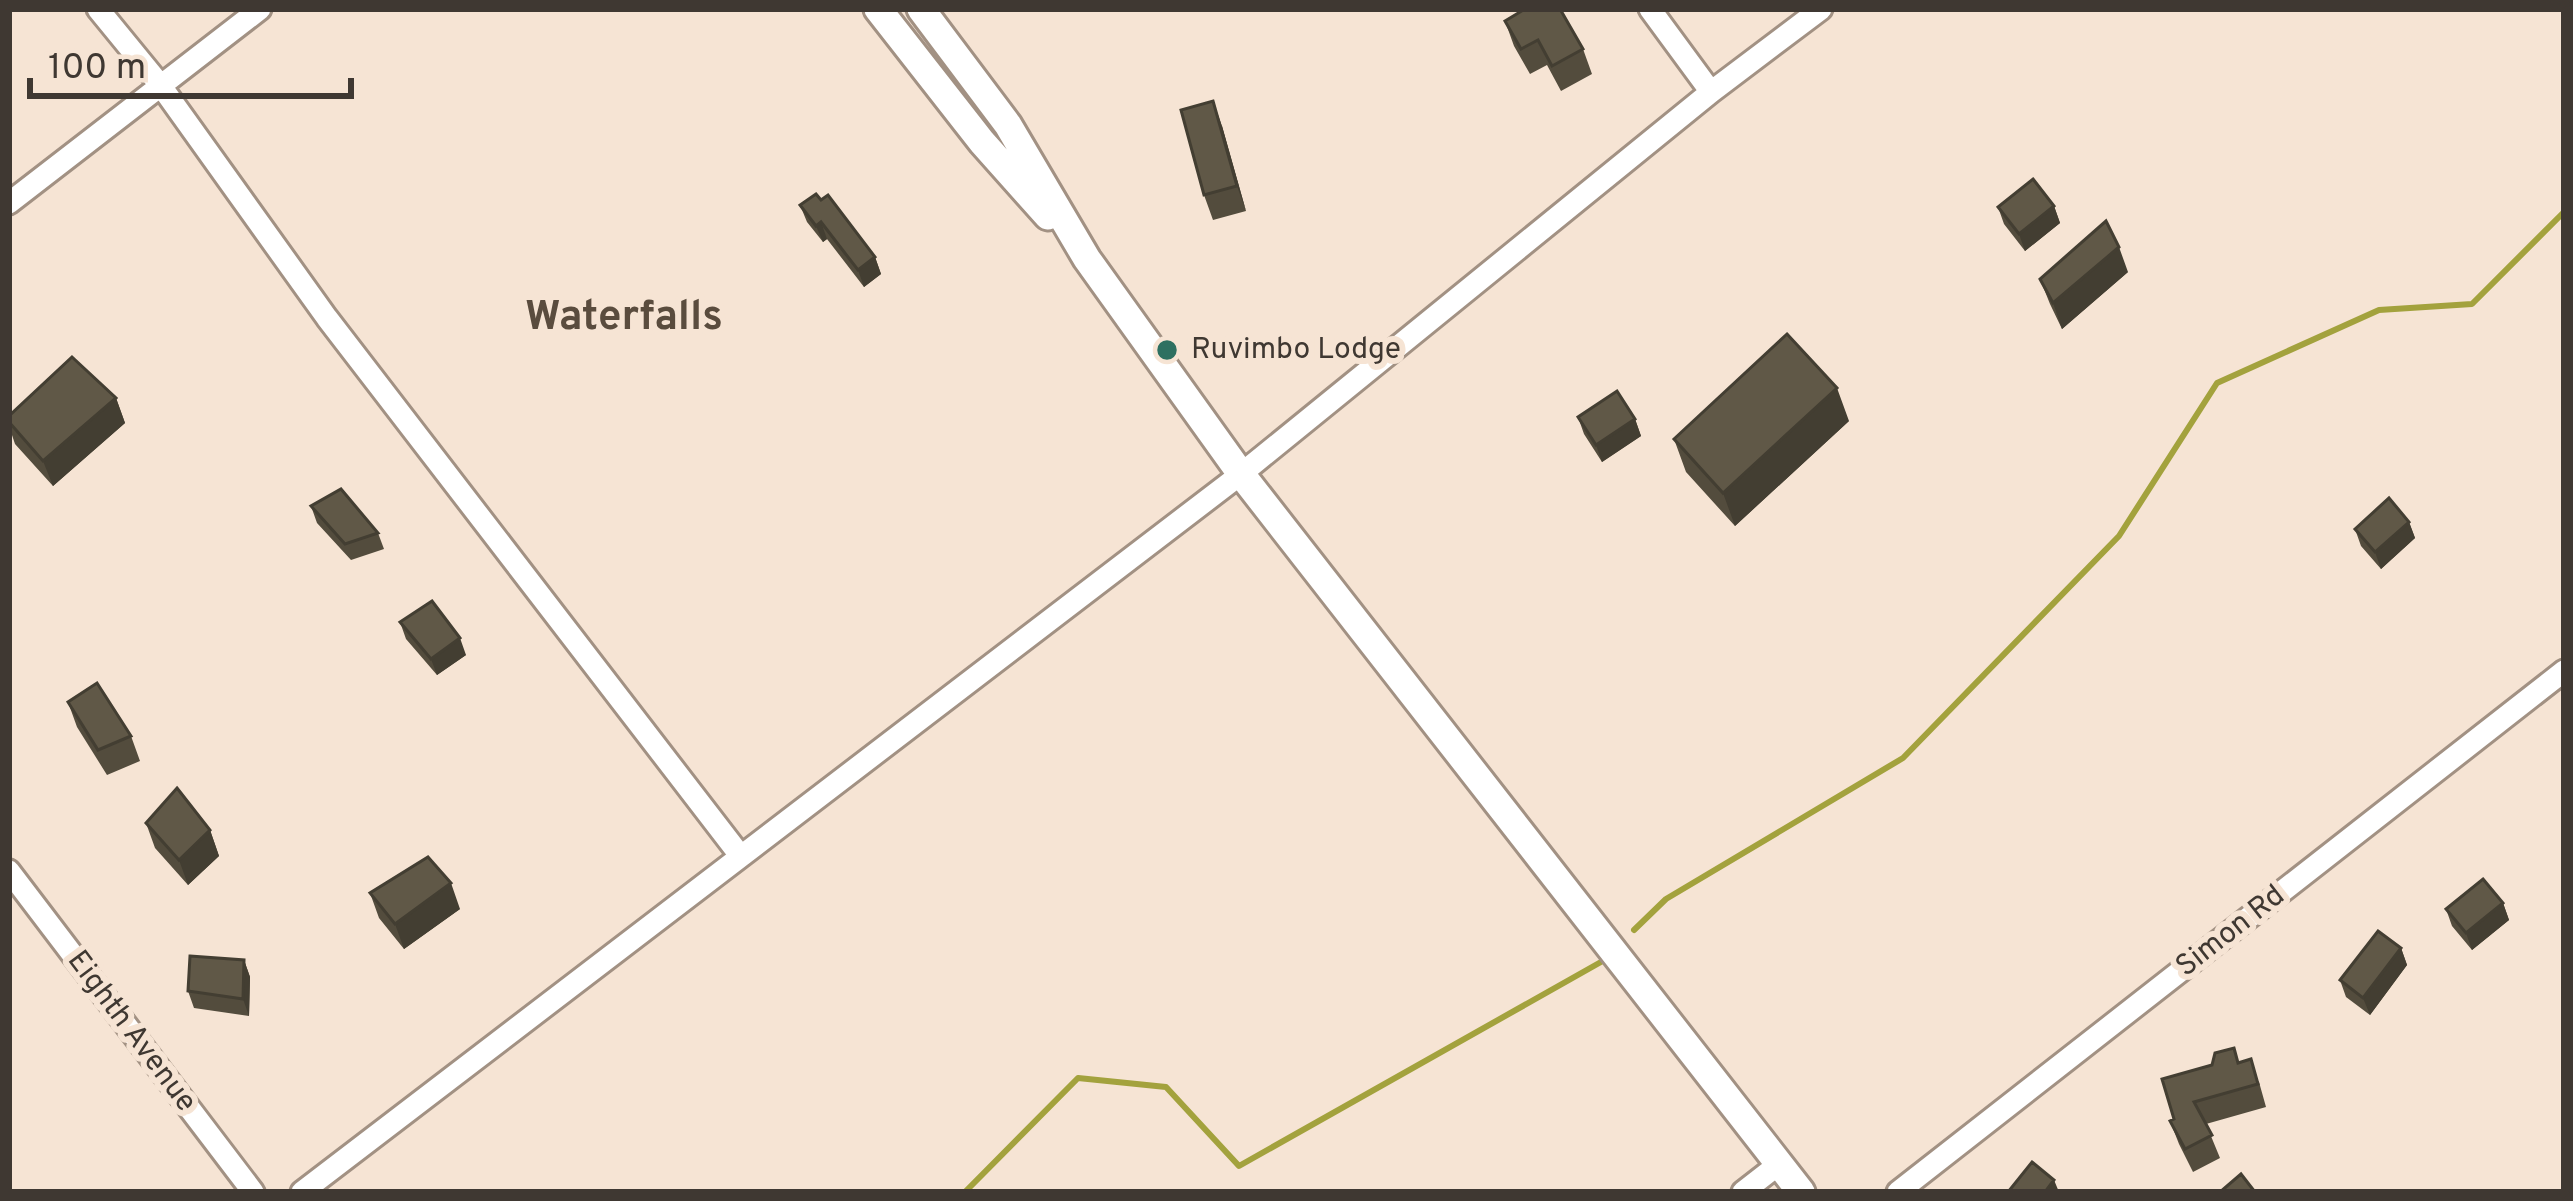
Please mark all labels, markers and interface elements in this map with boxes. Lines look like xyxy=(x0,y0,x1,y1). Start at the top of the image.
scale bar xyxy=(30,24,351,98)
text: 100 m xyxy=(48,46,146,92)
district label: Waterfalls xyxy=(525,292,723,345)
place label: Ruvimbo Lodge xyxy=(1191,332,1401,369)
marker: Ruvimbo Lodge xyxy=(1154,337,1180,363)
street label: Simon Rd xyxy=(2169,878,2293,986)
street label: Eighth Avenue xyxy=(58,944,204,1120)

